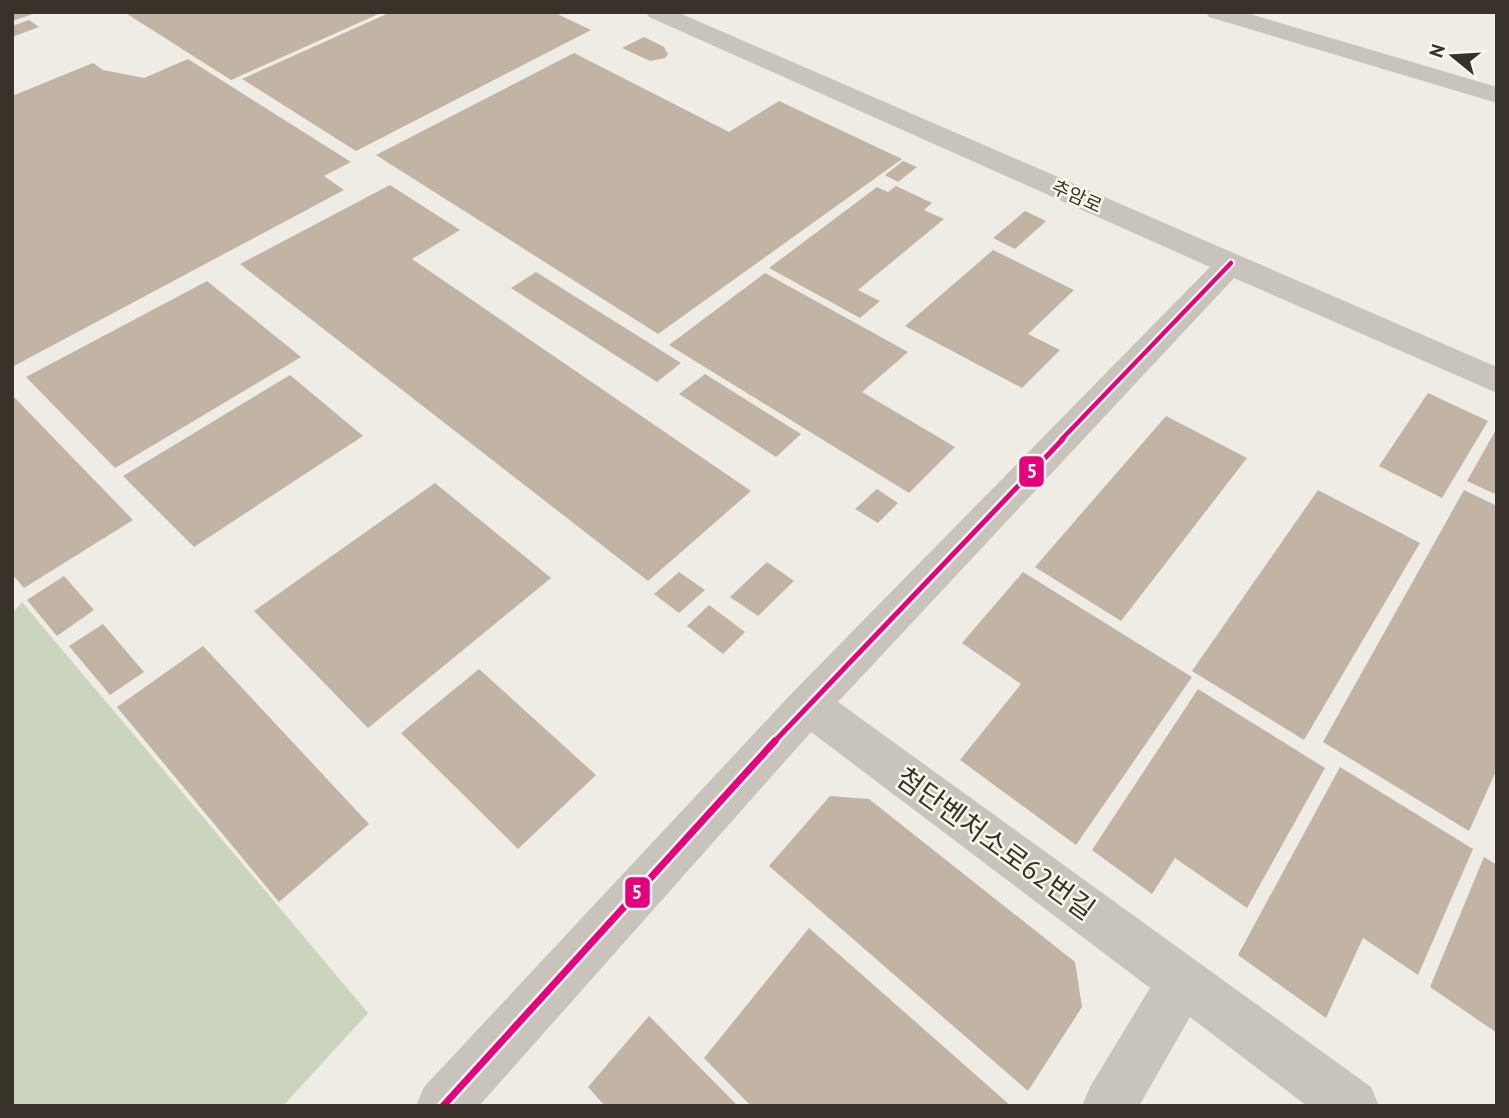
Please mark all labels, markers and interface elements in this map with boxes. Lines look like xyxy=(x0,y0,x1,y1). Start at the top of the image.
north arrow xyxy=(1418,21,1488,91)
text: N xyxy=(1423,41,1450,60)
street label: 추암로 xyxy=(1048,174,1106,218)
line badge: 5 xyxy=(1018,455,1045,488)
text: 5 xyxy=(1027,459,1037,483)
street label: 첨단벤처소로62번길 xyxy=(889,758,1103,928)
line badge: 5 xyxy=(624,876,651,909)
text: 5 xyxy=(632,880,642,904)

